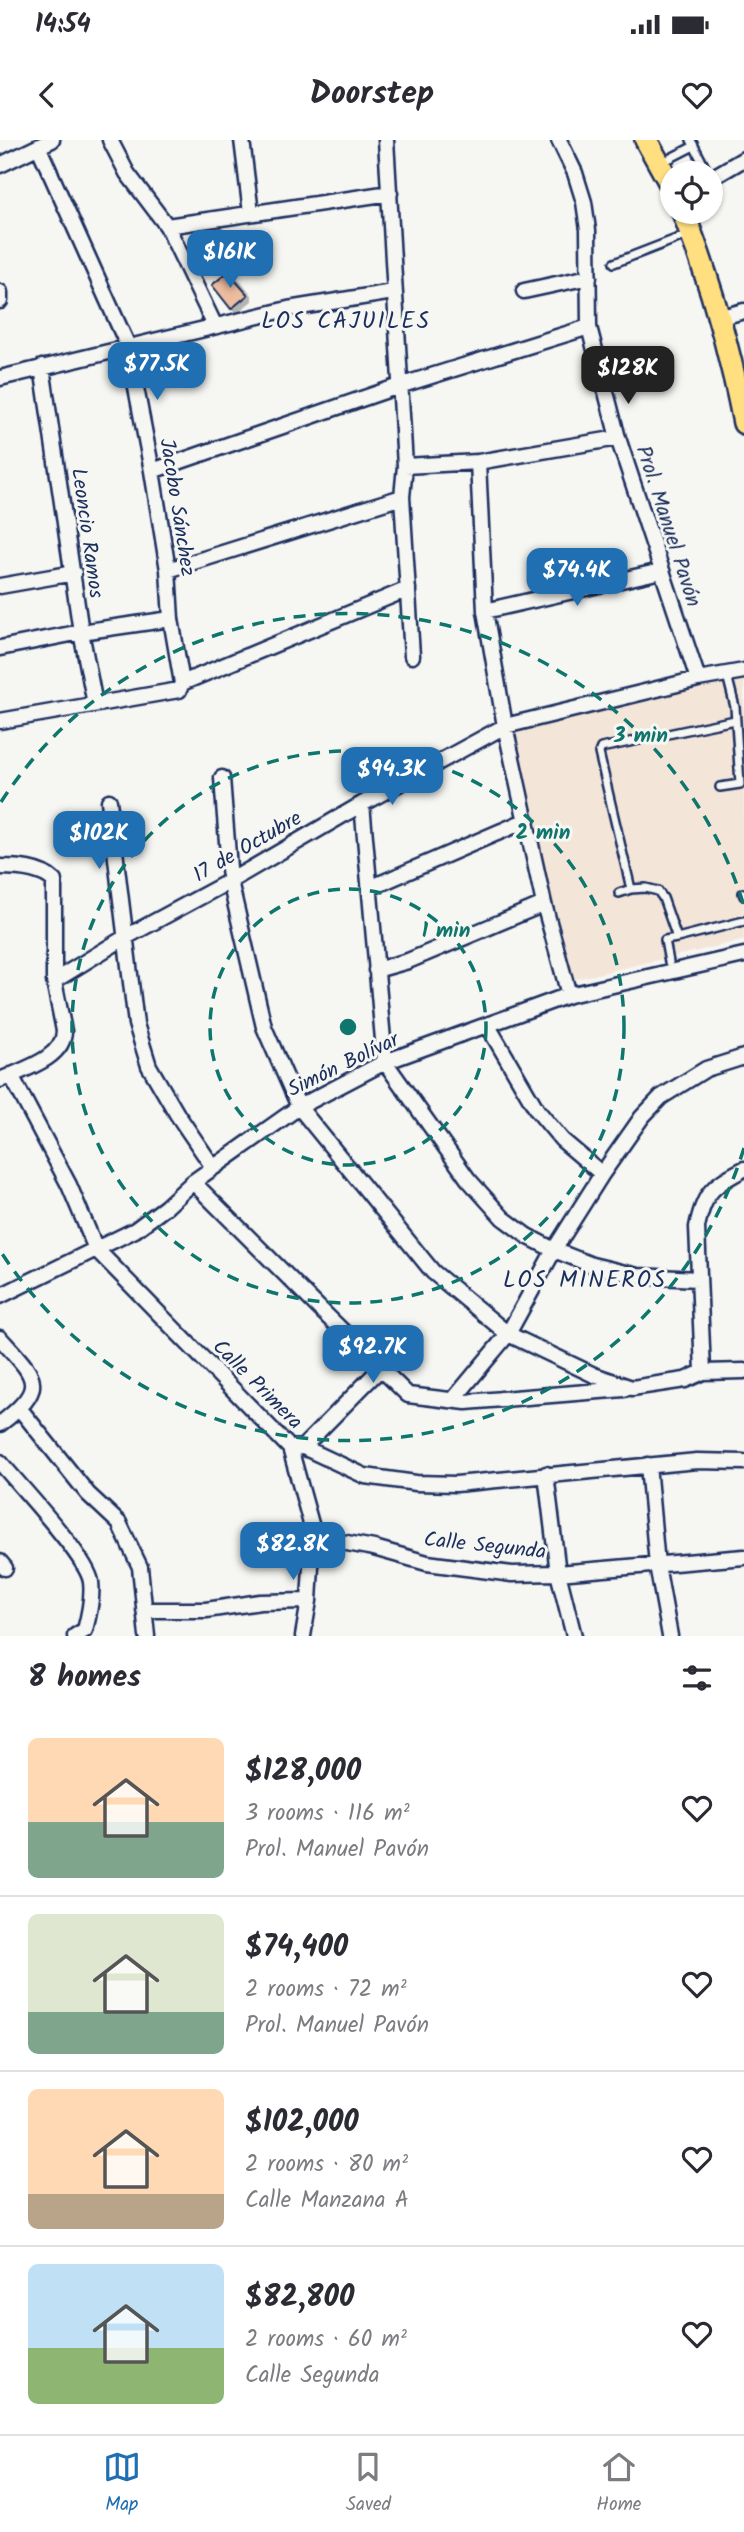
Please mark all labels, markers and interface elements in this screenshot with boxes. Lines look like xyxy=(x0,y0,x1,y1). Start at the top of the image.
text: 14:54 xyxy=(35,4,91,46)
text: Doorstep xyxy=(310,69,434,120)
icon: back xyxy=(28,76,66,114)
icon: heart xyxy=(678,76,716,114)
map controls xyxy=(660,161,723,224)
button: locate xyxy=(660,161,723,224)
pin: $161K xyxy=(181,230,279,290)
text: $161K xyxy=(203,235,257,271)
district label: LOS CAJUILES xyxy=(261,304,431,340)
pin: $77.5K xyxy=(100,342,214,402)
pin: $128K xyxy=(579,346,677,406)
text: $77.5K xyxy=(124,347,190,383)
text: $128K xyxy=(597,351,659,387)
street label: Jacobo Sánchez xyxy=(149,436,204,578)
street label: Prol. Manuel Pavón xyxy=(626,442,709,611)
street label: Leoncio Ramos xyxy=(61,466,112,601)
pin: $74.4K xyxy=(520,548,634,608)
text: $74.4K xyxy=(543,553,611,589)
text: 3 min xyxy=(613,720,668,753)
pin: $94.3K xyxy=(335,748,449,807)
text: $94.3K xyxy=(357,752,427,788)
street label: 17 de Octubre xyxy=(187,803,309,892)
pin: $102K xyxy=(50,812,148,871)
text: $102K xyxy=(69,816,129,852)
text: 2 min xyxy=(516,817,570,850)
text: 1 min xyxy=(422,915,470,948)
centre of rings xyxy=(336,1015,360,1039)
street label: Simón Bolívar xyxy=(282,1024,406,1107)
district label: LOS MINEROS xyxy=(503,1263,667,1299)
pin: $92.7K xyxy=(316,1326,430,1385)
text: $92.7K xyxy=(339,1330,407,1366)
street label: Calle Primera xyxy=(204,1332,310,1438)
pin: $82.8K xyxy=(236,1522,350,1582)
street label: Calle Segunda xyxy=(422,1524,548,1569)
text: $82.8K xyxy=(256,1527,330,1563)
text: 8 homes xyxy=(28,1654,141,1702)
icon: filters xyxy=(678,1659,716,1697)
text: $128,000 xyxy=(245,1748,361,1796)
icon: home xyxy=(84,1766,168,1850)
icon: heart xyxy=(678,1789,716,1827)
text: 3 rooms · 116 m² xyxy=(245,1796,410,1832)
text: Prol. Manuel Pavón xyxy=(245,1832,429,1868)
text: $74,400 xyxy=(245,1924,348,1972)
icon: home xyxy=(84,1942,168,2026)
icon: heart xyxy=(678,1965,716,2003)
text: 2 rooms · 72 m² xyxy=(245,1972,407,2008)
text: Prol. Manuel Pavón xyxy=(245,2008,429,2044)
text: $102,000 xyxy=(245,2099,359,2147)
icon: home xyxy=(84,2117,168,2201)
icon: heart xyxy=(678,2140,716,2178)
text: 2 rooms · 80 m² xyxy=(245,2147,408,2183)
text: Calle Manzana A xyxy=(245,2183,409,2219)
text: $82,800 xyxy=(245,2274,354,2322)
icon: home xyxy=(84,2292,168,2376)
icon: heart xyxy=(678,2315,716,2353)
text: 2 rooms · 60 m² xyxy=(245,2322,407,2358)
text: Calle Segunda xyxy=(245,2358,379,2394)
tab: Map xyxy=(103,2448,141,2520)
tab: Saved xyxy=(346,2448,391,2520)
tab: Home xyxy=(596,2448,641,2520)

